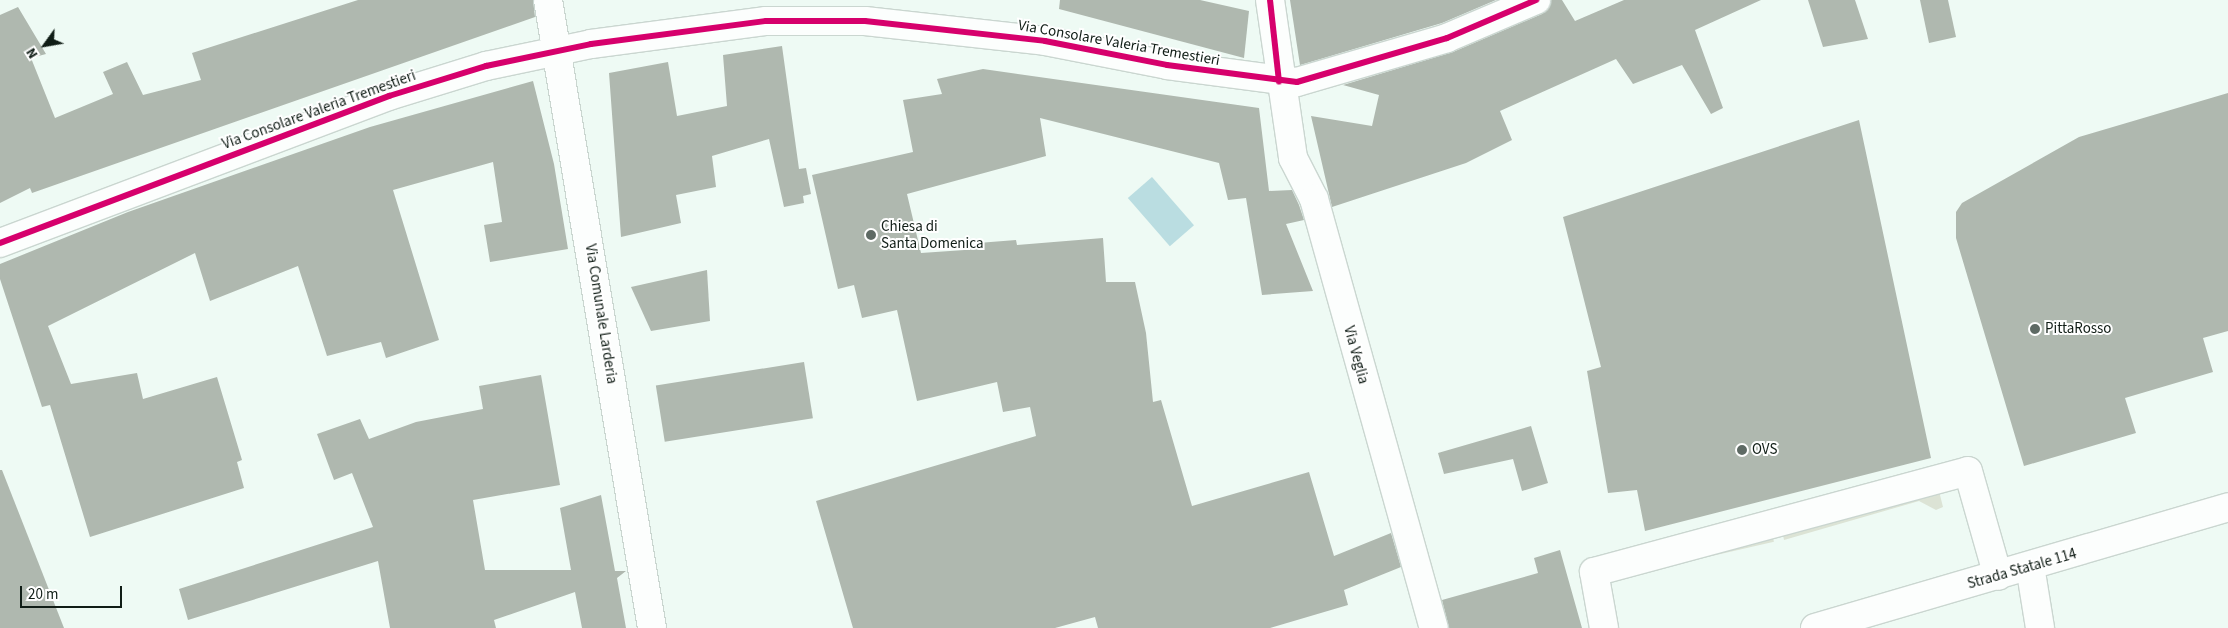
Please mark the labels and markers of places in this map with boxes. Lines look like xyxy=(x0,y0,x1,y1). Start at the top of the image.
place label: Chiesa di Santa Domenica xyxy=(881,217,983,252)
marker: Chiesa di Santa Domenica xyxy=(865,229,877,241)
place label: PittaRosso xyxy=(2045,320,2111,338)
marker: PittaRosso xyxy=(2029,323,2041,335)
place label: OVS xyxy=(1752,441,1777,459)
marker: OVS xyxy=(1736,444,1748,456)

